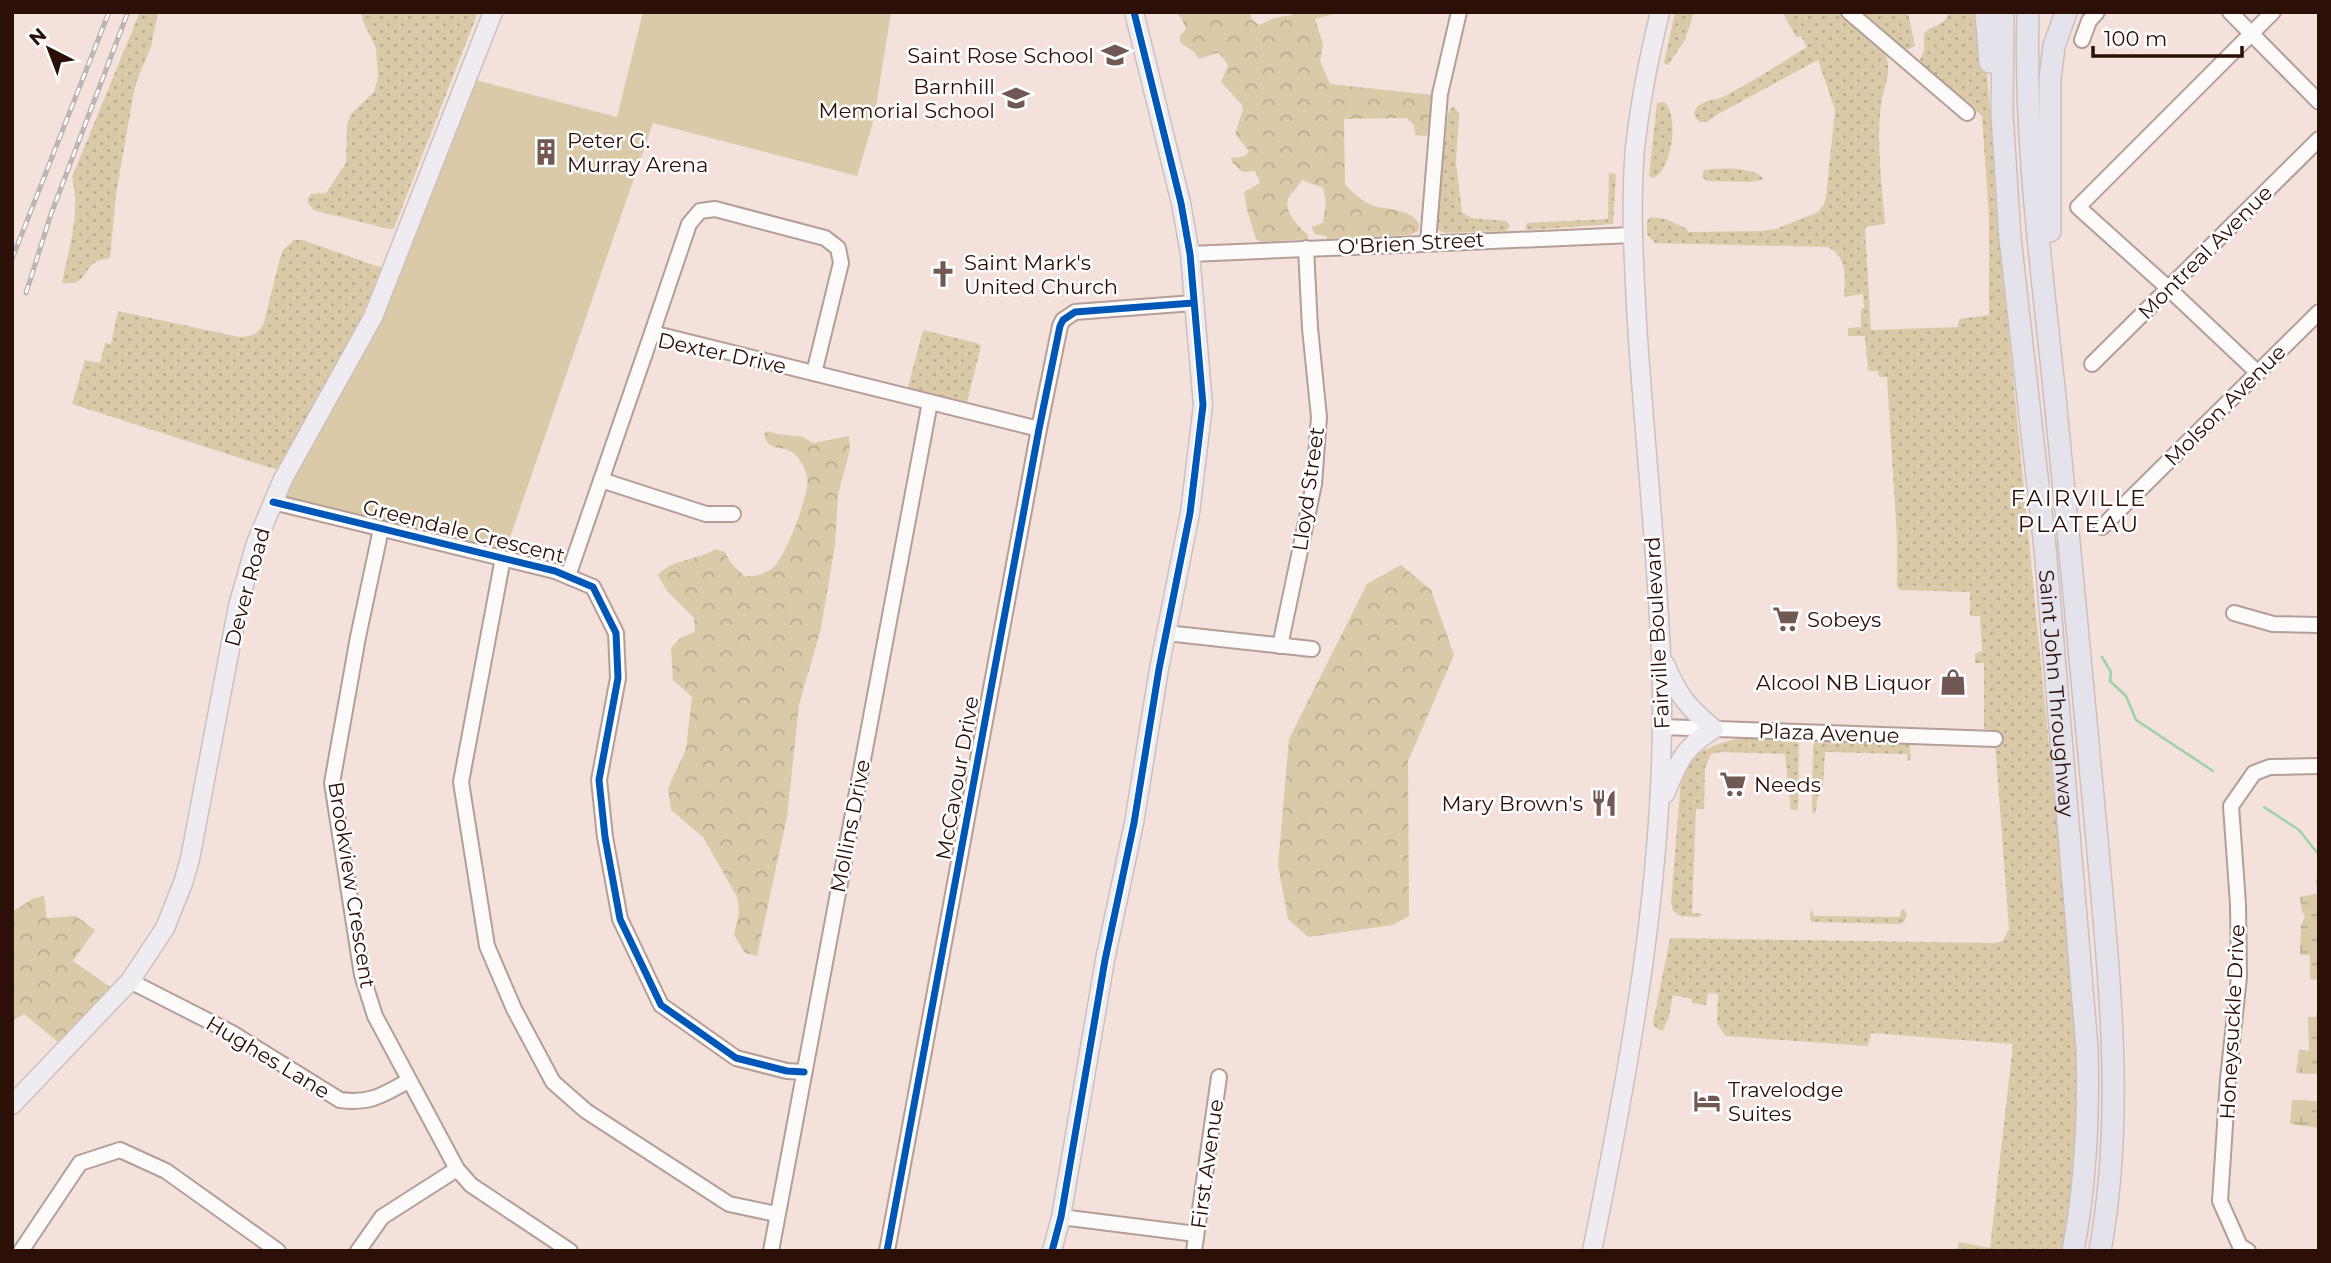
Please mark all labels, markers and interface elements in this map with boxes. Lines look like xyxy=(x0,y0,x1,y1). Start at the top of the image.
north arrow xyxy=(14,14,84,84)
scale bar xyxy=(2093,14,2242,58)
text: N xyxy=(25,23,51,50)
text: 100 m xyxy=(2104,26,2167,51)
school or university icon: Saint Rose School xyxy=(1100,40,1130,70)
place label: Saint Rose School xyxy=(907,43,1094,68)
place label: Barnhill Memorial School xyxy=(819,74,995,123)
school or university icon: Barnhill Memorial School xyxy=(1001,83,1031,113)
place label: Peter G. Murray Arena xyxy=(567,128,708,177)
building icon: Peter G. Murray Arena xyxy=(531,137,561,167)
street label: Montreal Avenue xyxy=(2133,180,2277,324)
street label: O'Brien Street xyxy=(1337,227,1485,259)
place label: Saint Mark's United Church xyxy=(964,250,1118,299)
church icon: Saint Mark's United Church xyxy=(928,259,958,289)
street label: Dexter Drive xyxy=(655,327,789,379)
street label: Molson Avenue xyxy=(2159,339,2291,471)
street label: Lloyd Street xyxy=(1287,425,1329,553)
district label: FAIRVILLE PLATEAU xyxy=(2010,484,2148,538)
street label: Greendale Crescent xyxy=(360,494,568,568)
street label: Dever Road xyxy=(219,525,275,649)
street label: Fairville Boulevard xyxy=(1639,536,1675,730)
street label: Saint John Throughway xyxy=(2034,568,2080,819)
supermarket icon: Sobeys xyxy=(1771,604,1801,634)
place label: Sobeys xyxy=(1807,607,1881,632)
shop icon: Alcool NB Liquor xyxy=(1938,667,1968,697)
place label: Alcool NB Liquor xyxy=(1756,670,1932,695)
street label: McCavour Drive xyxy=(930,694,984,862)
street label: Plaza Avenue xyxy=(1758,718,1900,748)
street label: Mollins Drive xyxy=(825,757,875,895)
supermarket icon: Needs xyxy=(1718,769,1748,799)
place label: Needs xyxy=(1754,772,1821,797)
street label: Brookview Crescent xyxy=(323,780,381,990)
restaurant icon: Mary Brown's xyxy=(1589,788,1619,818)
place label: Mary Brown's xyxy=(1441,791,1583,816)
street label: Honeysuckle Drive xyxy=(2214,924,2250,1120)
street label: Hughes Lane xyxy=(202,1010,334,1104)
place label: Travelodge Suites xyxy=(1728,1077,1843,1126)
hotel icon: Travelodge Suites xyxy=(1692,1086,1722,1116)
street label: First Avenue xyxy=(1186,1097,1228,1231)

